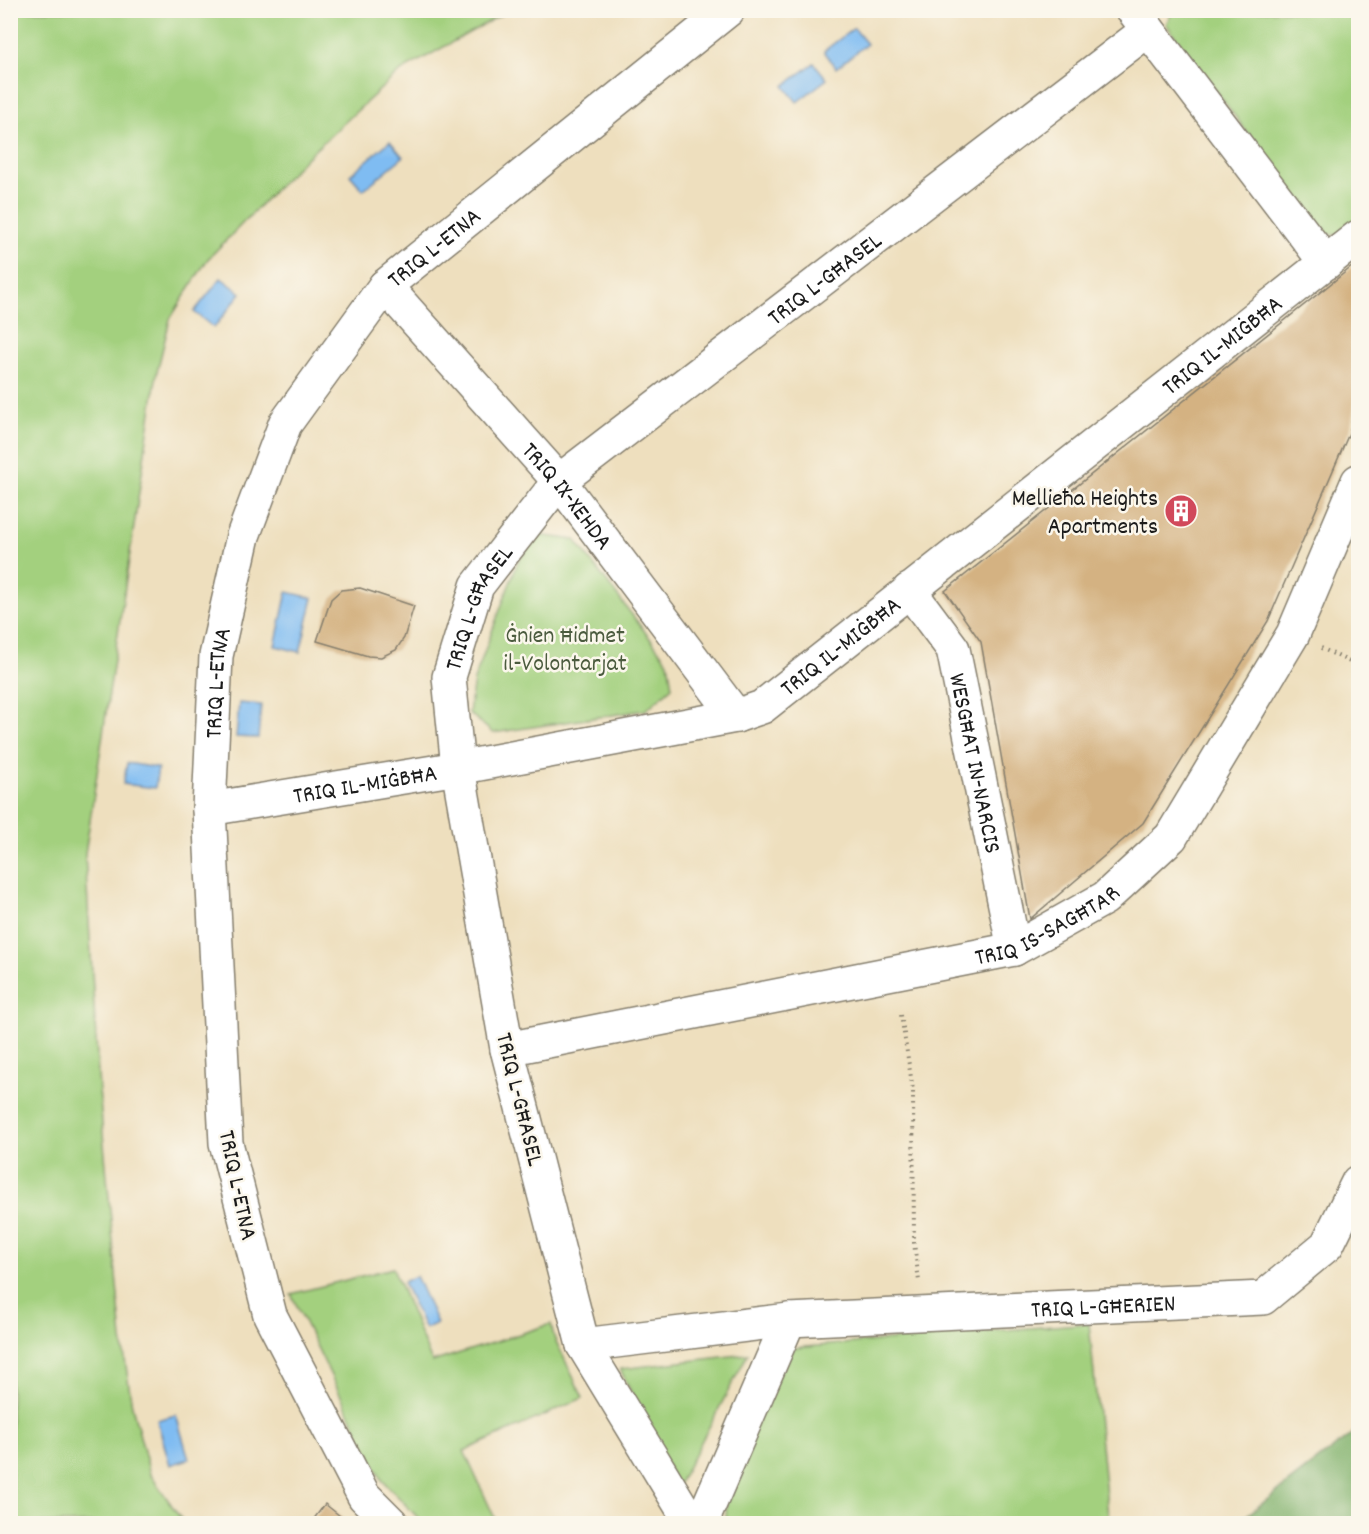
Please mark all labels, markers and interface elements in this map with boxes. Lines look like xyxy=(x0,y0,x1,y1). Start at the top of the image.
street label: TRIQ L-ETNA xyxy=(381,201,490,298)
street label: TRIQ L-GĦASEL xyxy=(761,225,890,335)
street label: TRIQ IL-MIĠBĦA xyxy=(1156,289,1291,405)
street label: TRIQ IX-XEHDA xyxy=(512,436,619,558)
place label: Mellieħa Heights Apartments xyxy=(1012,483,1158,545)
building icon: Mellieħa Heights Apartments xyxy=(1163,493,1199,529)
street label: TRIQ L-GĦASEL xyxy=(438,539,523,675)
street label: TRIQ IL-MIĠBĦA xyxy=(774,590,909,706)
park label: Ġnien Ħidmet il-Volontarjat xyxy=(503,620,627,682)
street label: TRIQ L-ETNA xyxy=(198,624,242,739)
street label: WESGĦAT IN-NARCIS xyxy=(938,671,1008,857)
street label: TRIQ IL-MIĠBĦA xyxy=(291,758,440,815)
street label: TRIQ IS-SAGĦTAR xyxy=(972,878,1129,976)
street label: TRIQ L-GĦASEL xyxy=(485,1030,551,1170)
street label: TRIQ L-ETNA xyxy=(208,1127,264,1244)
street label: TRIQ L-GĦERIEN xyxy=(1030,1288,1176,1329)

